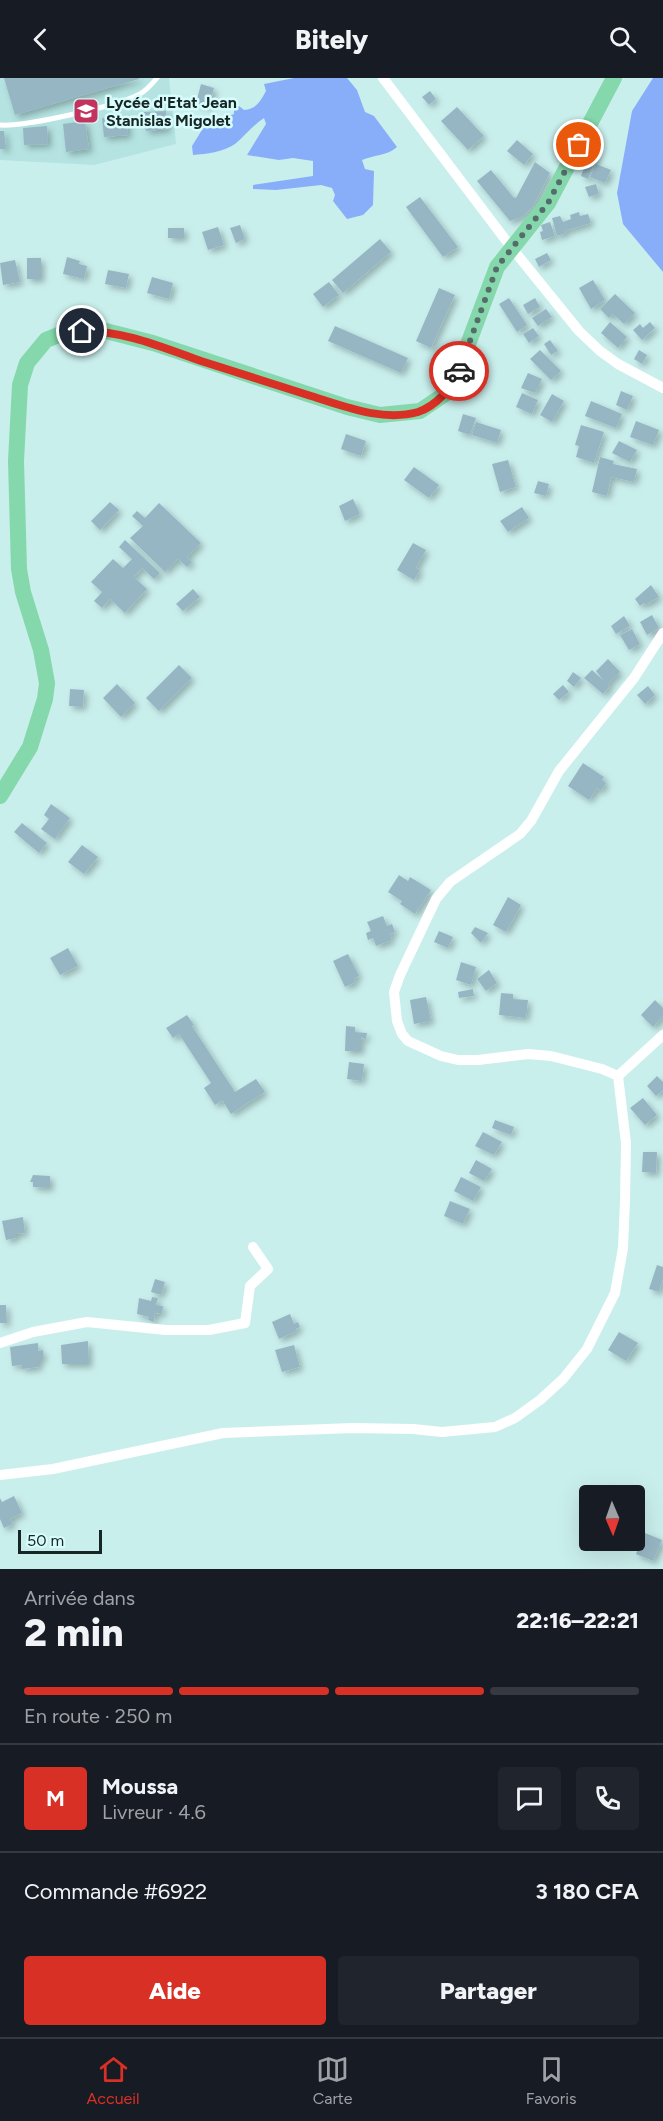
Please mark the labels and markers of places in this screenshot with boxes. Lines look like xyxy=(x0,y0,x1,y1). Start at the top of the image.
place label: Lycée d'Etat Jean Stanislas Migolet xyxy=(106,93,237,130)
school or university icon: Lycée d'Etat Jean Stanislas Migolet xyxy=(71,96,101,126)
pin xyxy=(553,119,604,170)
pin xyxy=(56,305,107,356)

